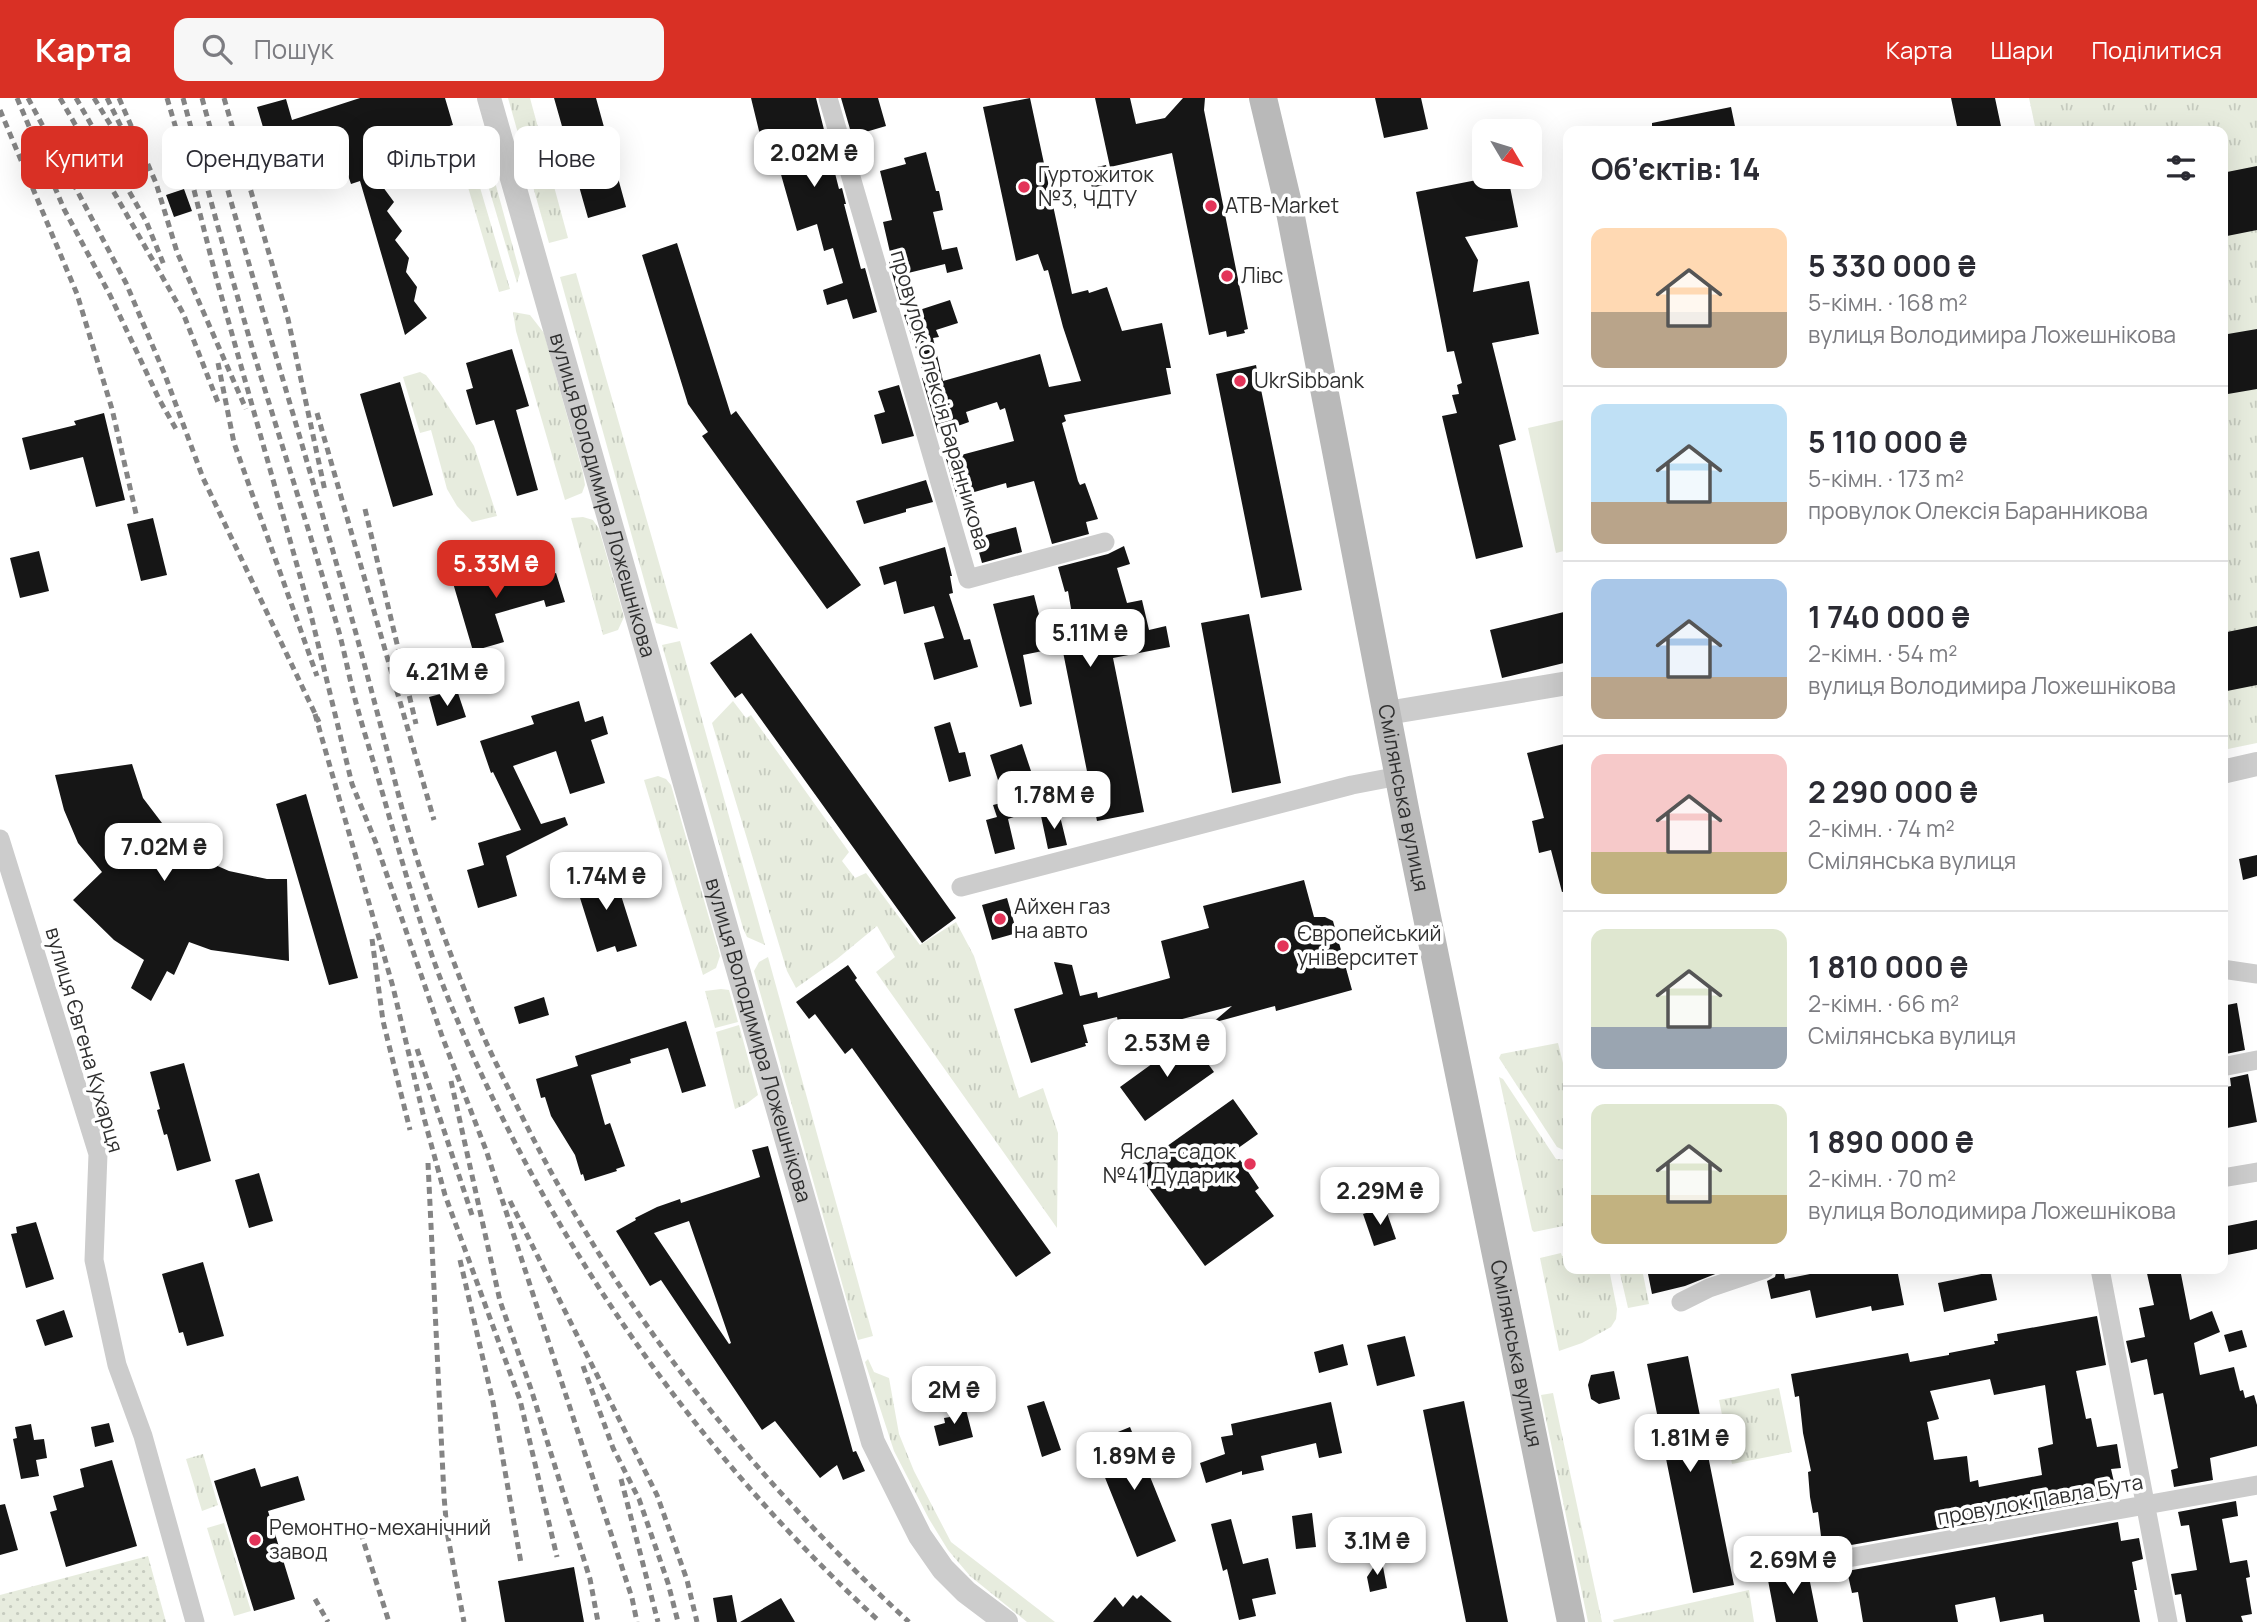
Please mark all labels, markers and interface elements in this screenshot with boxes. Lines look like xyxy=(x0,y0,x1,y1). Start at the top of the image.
search box xyxy=(174,18,664,81)
text: Карта xyxy=(35,27,132,72)
icon: search xyxy=(198,30,236,68)
text: Пошук xyxy=(254,31,334,67)
text: Карта xyxy=(1886,33,1953,66)
text: Шари xyxy=(1991,33,2053,66)
text: Поділитися xyxy=(2091,33,2222,66)
north arrow xyxy=(1472,119,1542,189)
map controls xyxy=(1472,119,1542,189)
chip: Купити xyxy=(21,126,148,189)
chip: Орендувати xyxy=(162,126,349,189)
chip: Фільтри xyxy=(363,126,500,189)
chip: Нове xyxy=(514,126,620,189)
pin: 2.02M ₴ xyxy=(749,130,879,189)
text: 2.02M ₴ xyxy=(770,136,858,168)
text: Об’єктів: 14 xyxy=(1591,148,1760,189)
icon: filters xyxy=(2162,149,2200,187)
place label: Гуртожиток №3, ЧДТУ xyxy=(1038,160,1154,212)
marker: Гуртожиток №3, ЧДТУ xyxy=(1016,179,1032,195)
place label: ATB-Market xyxy=(1225,191,1339,219)
marker: ATB-Market xyxy=(1203,198,1219,214)
text: 5 330 000 ₴ xyxy=(1808,245,1976,286)
street label: провулок Олексія Баранникова xyxy=(885,247,997,553)
icon: home xyxy=(1647,256,1731,340)
place label: Лівс xyxy=(1241,261,1283,289)
marker: Лівс xyxy=(1219,268,1235,284)
text: 5-кімн. · 168 m² xyxy=(1808,286,1967,318)
text: вулиця Володимира Ложешнікова xyxy=(1808,318,2176,350)
street label: вулиця Володимира Ложешнікова xyxy=(544,329,663,660)
place label: UkrSibbank xyxy=(1254,366,1365,394)
marker: UkrSibbank xyxy=(1232,373,1248,389)
text: 5 110 000 ₴ xyxy=(1808,421,1968,462)
icon: home xyxy=(1647,432,1731,516)
text: 5-кімн. · 173 m² xyxy=(1808,462,1964,494)
text: провулок Олексія Баранникова xyxy=(1808,494,2148,526)
pin: 5.33M ₴ xyxy=(431,540,561,600)
text: 5.33M ₴ xyxy=(453,547,539,579)
text: 1 740 000 ₴ xyxy=(1808,596,1970,637)
icon: home xyxy=(1647,607,1731,691)
pin: 5.11M ₴ xyxy=(1025,610,1155,669)
text: 5.11M ₴ xyxy=(1052,616,1128,648)
text: 2-кімн. · 54 m² xyxy=(1808,637,1957,669)
pin: 4.21M ₴ xyxy=(382,648,512,708)
text: 4.21M ₴ xyxy=(406,655,488,687)
text: вулиця Володимира Ложешнікова xyxy=(1808,669,2176,701)
street label: Смілянська вулиця xyxy=(1372,702,1436,894)
text: 2 290 000 ₴ xyxy=(1808,771,1978,812)
pin: 1.78M ₴ xyxy=(989,772,1119,831)
text: 1.78M ₴ xyxy=(1013,778,1095,810)
icon: home xyxy=(1647,782,1731,866)
text: 2-кімн. · 74 m² xyxy=(1808,812,1955,844)
pin: 7.02M ₴ xyxy=(99,824,229,883)
text: 7.02M ₴ xyxy=(121,830,207,862)
text: Смілянська вулиця xyxy=(1808,844,2016,876)
pin: 1.74M ₴ xyxy=(541,852,671,912)
text: 1.74M ₴ xyxy=(566,859,646,891)
street label: вулиця Володимира Ложешнікова xyxy=(700,875,819,1205)
place label: Айхен газ на авто xyxy=(1014,892,1110,944)
marker: Айхен газ на авто xyxy=(992,911,1008,927)
place label: Європейський університет xyxy=(1297,919,1441,971)
street label: вулиця Євгена Кухарця xyxy=(39,924,131,1156)
marker: Європейський університет xyxy=(1275,938,1291,954)
text: 1 810 000 ₴ xyxy=(1808,946,1968,987)
icon: home xyxy=(1647,957,1731,1041)
text: 2-кімн. · 66 m² xyxy=(1808,987,1959,1019)
text: Смілянська вулиця xyxy=(1808,1019,2016,1051)
pin: 2.53M ₴ xyxy=(1102,1020,1232,1079)
text: 2.53M ₴ xyxy=(1124,1026,1210,1058)
text: 1 890 000 ₴ xyxy=(1808,1121,1974,1162)
icon: home xyxy=(1647,1132,1731,1216)
place label: Ясла-садок №41 Дударик xyxy=(1103,1137,1237,1189)
marker: Ясла-садок №41 Дударик xyxy=(1242,1156,1258,1172)
text: 2-кімн. · 70 m² xyxy=(1808,1162,1956,1194)
pin: 2.29M ₴ xyxy=(1315,1168,1445,1227)
text: 2.29M ₴ xyxy=(1336,1174,1424,1206)
text: вулиця Володимира Ложешнікова xyxy=(1808,1194,2176,1226)
street label: Смілянська вулиця xyxy=(1484,1257,1550,1449)
pin: 2M ₴ xyxy=(913,1366,995,1426)
text: 2M ₴ xyxy=(928,1373,980,1405)
pin: 1.81M ₴ xyxy=(1625,1414,1755,1474)
text: 1.81M ₴ xyxy=(1651,1421,1729,1453)
pin: 1.89M ₴ xyxy=(1069,1432,1199,1492)
text: 1.89M ₴ xyxy=(1092,1439,1176,1471)
street label: провулок Павла Бута xyxy=(1935,1467,2145,1531)
place label: Ремонтно-механічний завод xyxy=(269,1513,491,1565)
pin: 3.1M ₴ xyxy=(1320,1518,1434,1577)
text: 3.1M ₴ xyxy=(1344,1524,1410,1556)
marker: Ремонтно-механічний завод xyxy=(247,1532,263,1548)
pin: 2.69M ₴ xyxy=(1728,1536,1858,1596)
text: 2.69M ₴ xyxy=(1749,1543,1837,1575)

